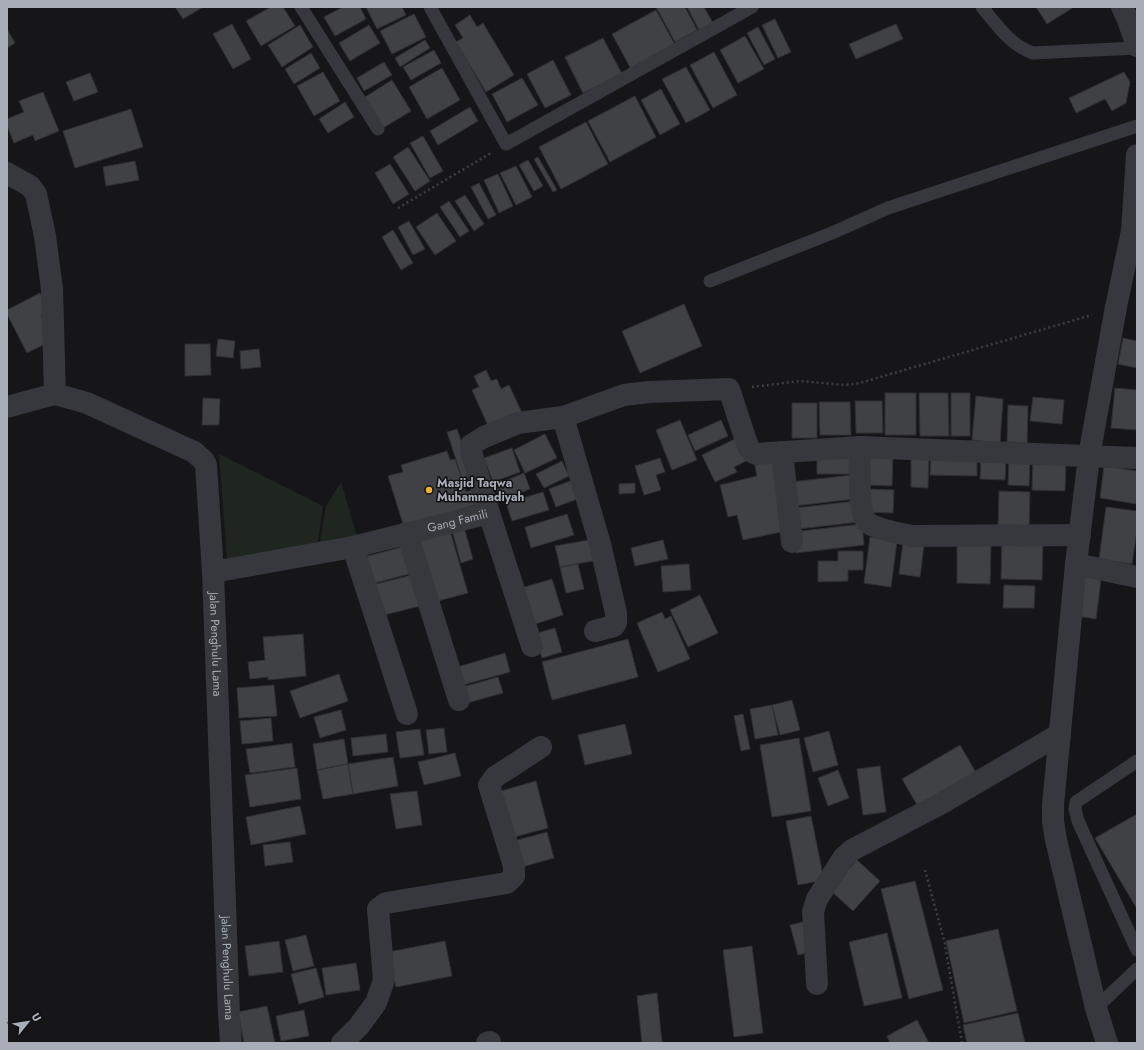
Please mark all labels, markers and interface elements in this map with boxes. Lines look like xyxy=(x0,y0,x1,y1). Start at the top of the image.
place label: Masjid Taqwa Muhammadiyah xyxy=(437,474,524,506)
marker: Masjid Taqwa Muhammadiyah xyxy=(424,485,434,495)
street label: Gang Famili xyxy=(425,505,490,537)
street label: Jalan Penghulu Lama xyxy=(205,590,226,697)
street label: Jalan Penghulu Lama xyxy=(216,913,238,1021)
north arrow xyxy=(8,1002,48,1042)
text: U xyxy=(28,1010,46,1024)

